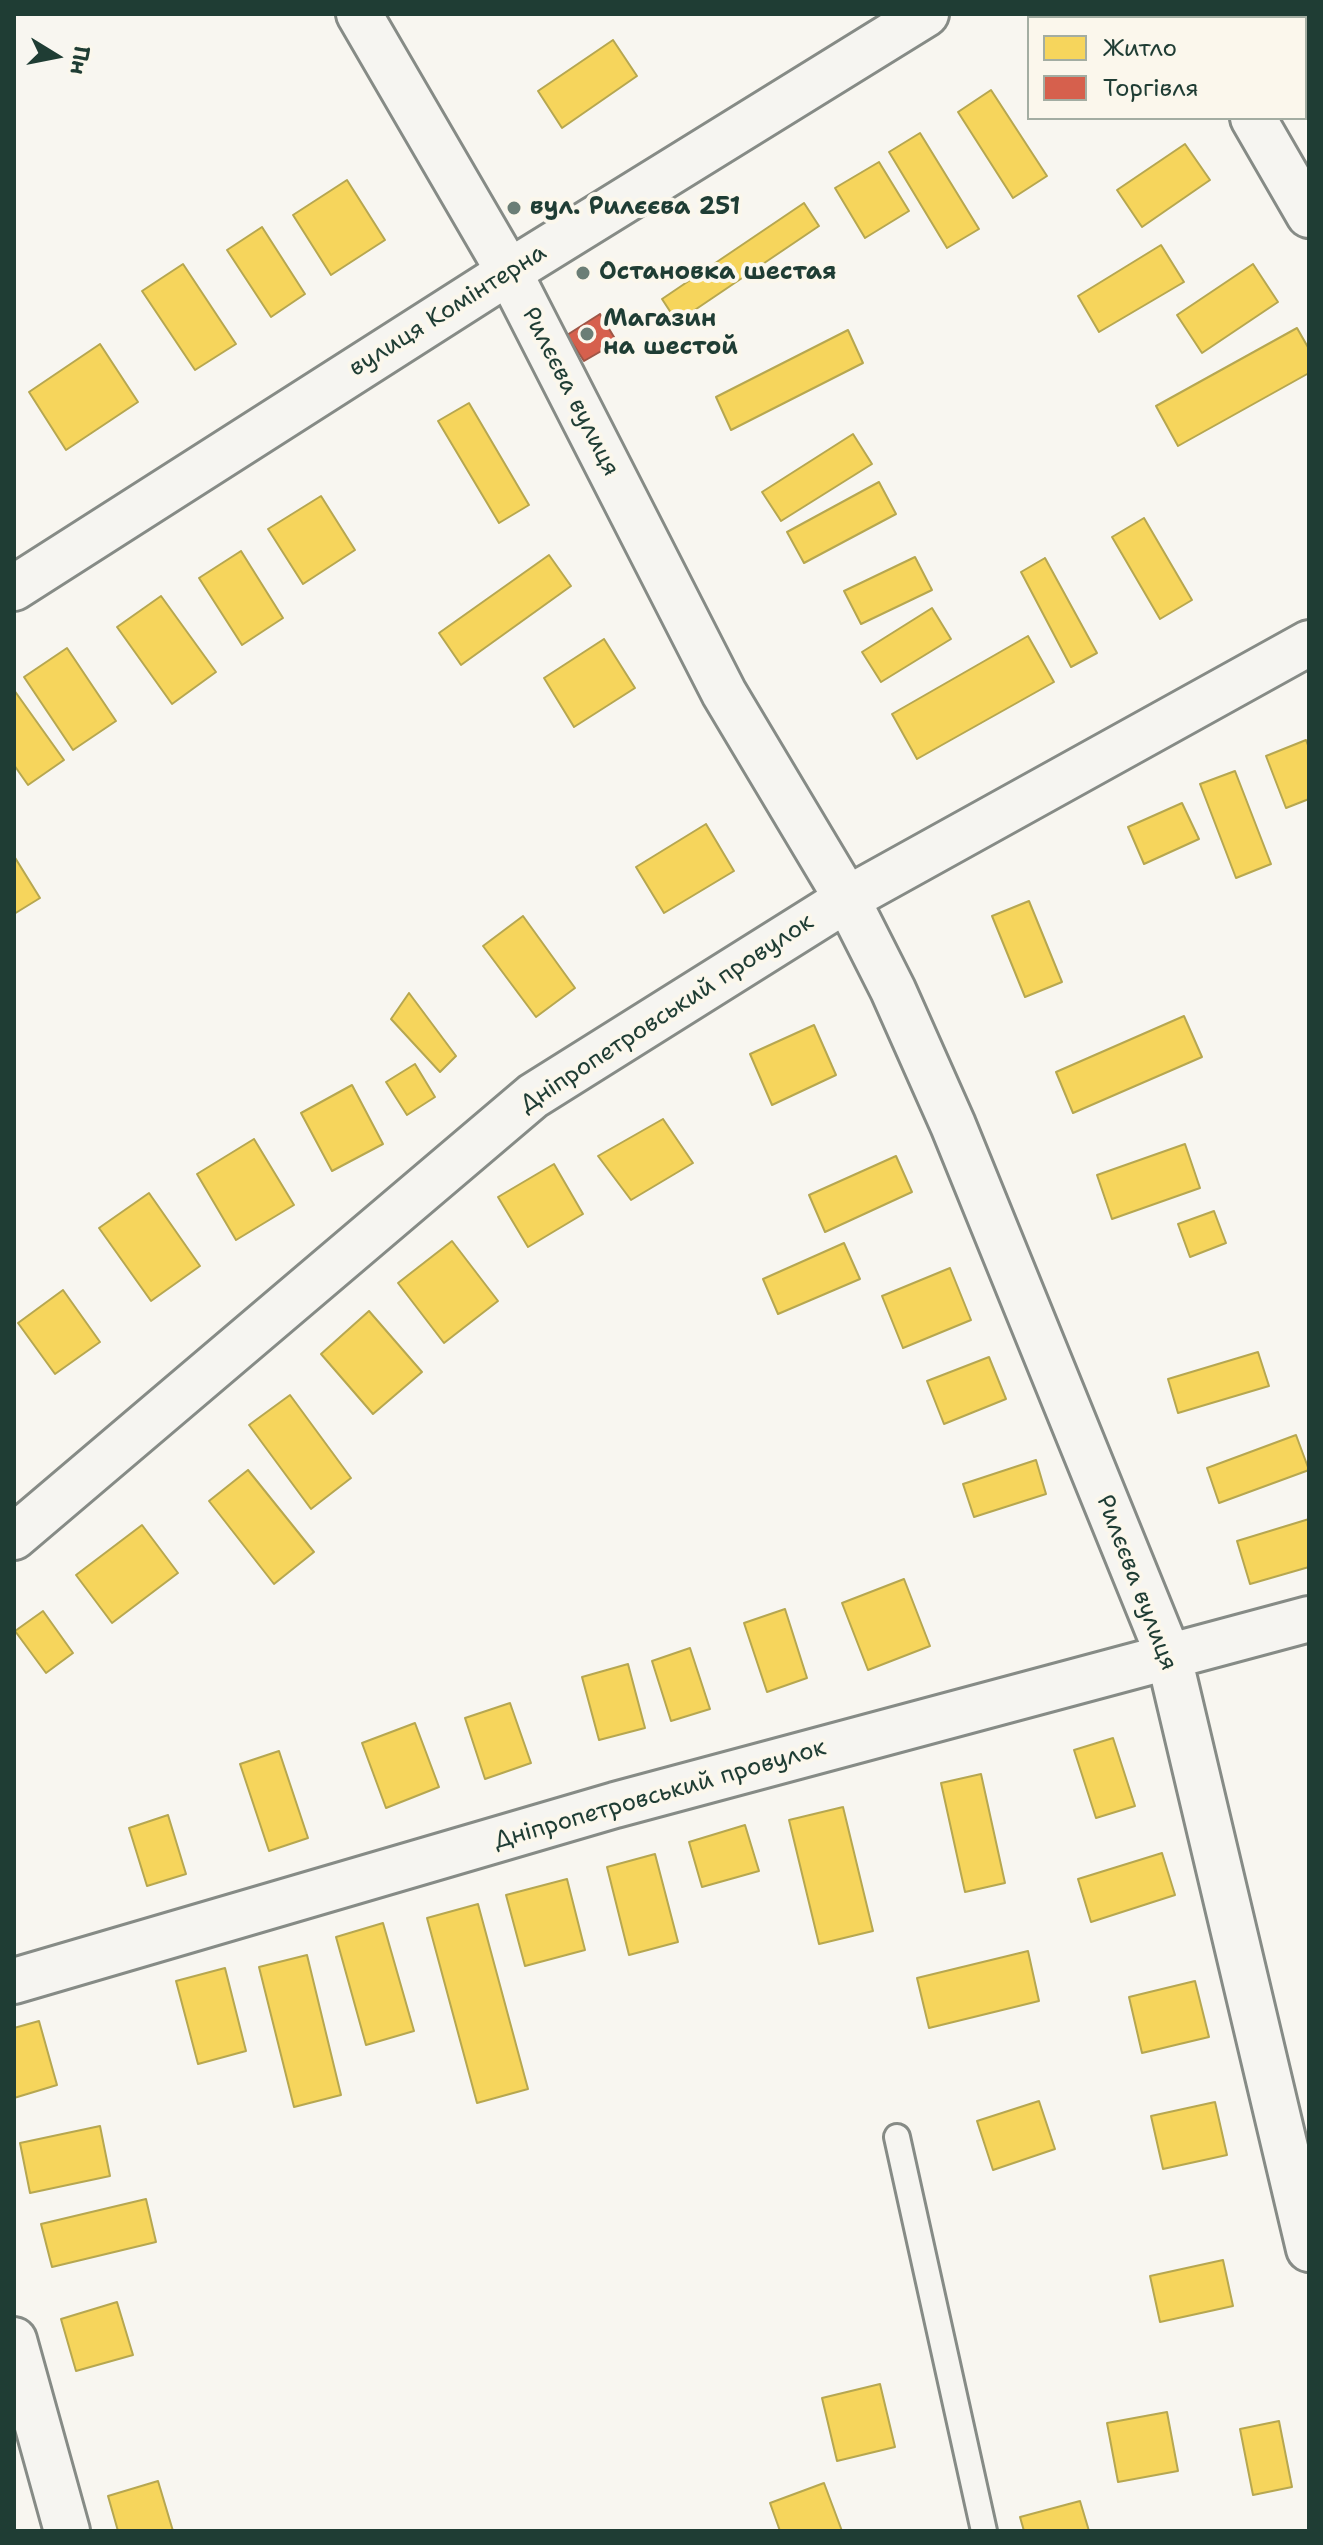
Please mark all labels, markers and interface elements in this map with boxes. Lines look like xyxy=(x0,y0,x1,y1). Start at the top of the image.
north arrow xyxy=(16,16,96,96)
legend xyxy=(1027,16,1307,120)
text: Житло xyxy=(1103,32,1177,64)
text: Пн xyxy=(63,43,97,77)
text: Торгівля xyxy=(1103,72,1199,104)
place label: вул. Рилєєва 251 xyxy=(530,194,740,222)
marker: вул. Рилєєва 251 xyxy=(505,199,523,217)
street label: вулиця Комінтерна xyxy=(344,239,552,383)
place label: Остановка шестая xyxy=(599,259,836,287)
marker: Остановка шестая xyxy=(574,264,592,282)
street label: Рилєєва вулиця xyxy=(515,303,625,481)
place label: Магазин на шестой xyxy=(603,306,738,362)
marker: Магазин на шестой xyxy=(578,325,596,343)
street label: Дніпропетровський провулок xyxy=(515,908,819,1120)
street label: Рилєєва вулиця xyxy=(1089,1491,1183,1675)
street label: Дніпропетровський провулок xyxy=(490,1734,830,1856)

